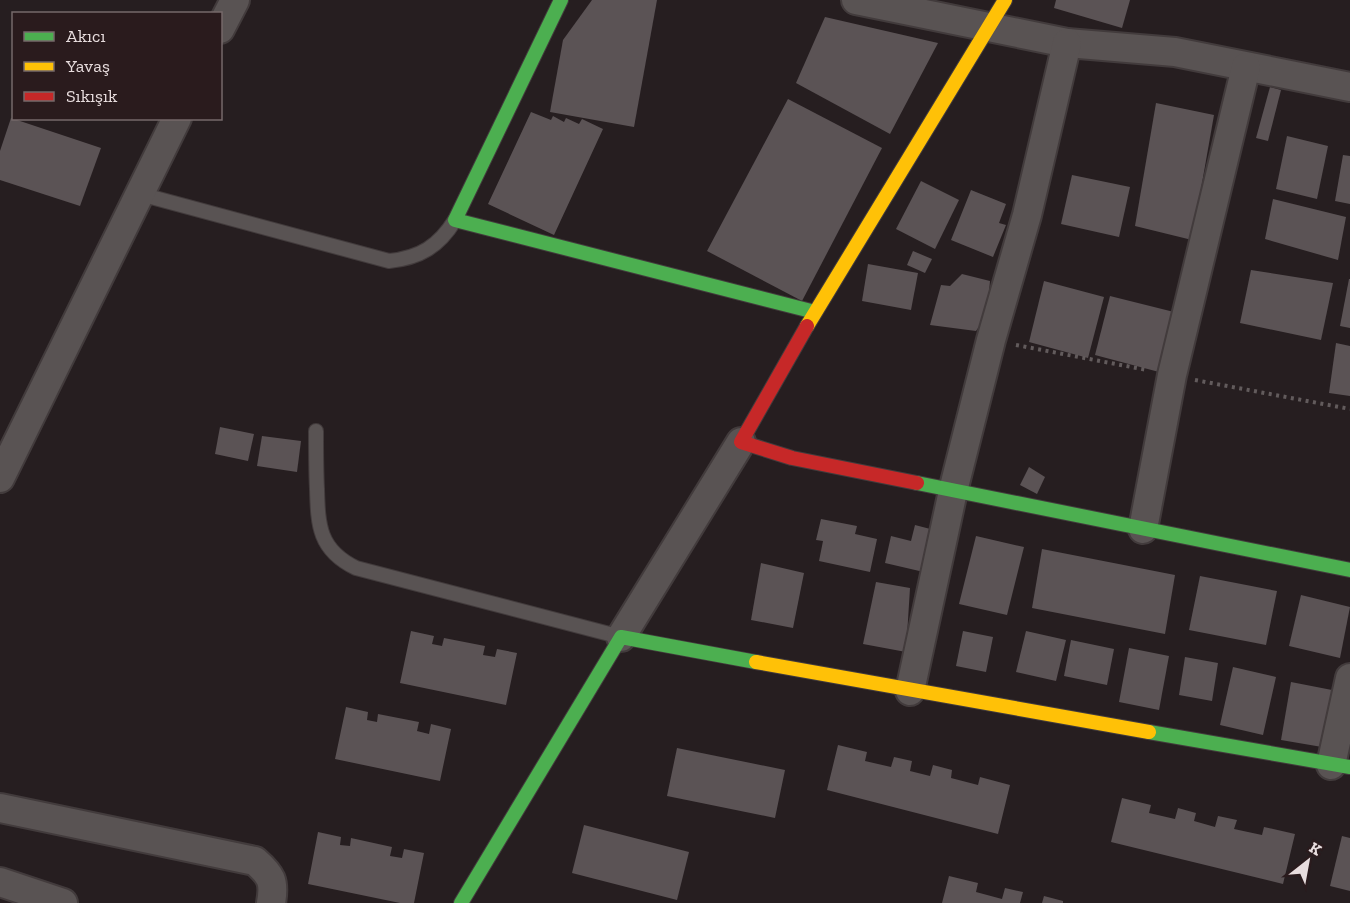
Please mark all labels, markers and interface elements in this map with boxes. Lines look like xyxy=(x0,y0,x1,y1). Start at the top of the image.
legend xyxy=(12,12,222,120)
text: Akıcı xyxy=(66,25,105,47)
text: Yavaş xyxy=(65,55,110,77)
text: Sıkışık xyxy=(66,85,118,107)
north arrow xyxy=(1278,831,1338,891)
text: K xyxy=(1306,838,1325,860)

